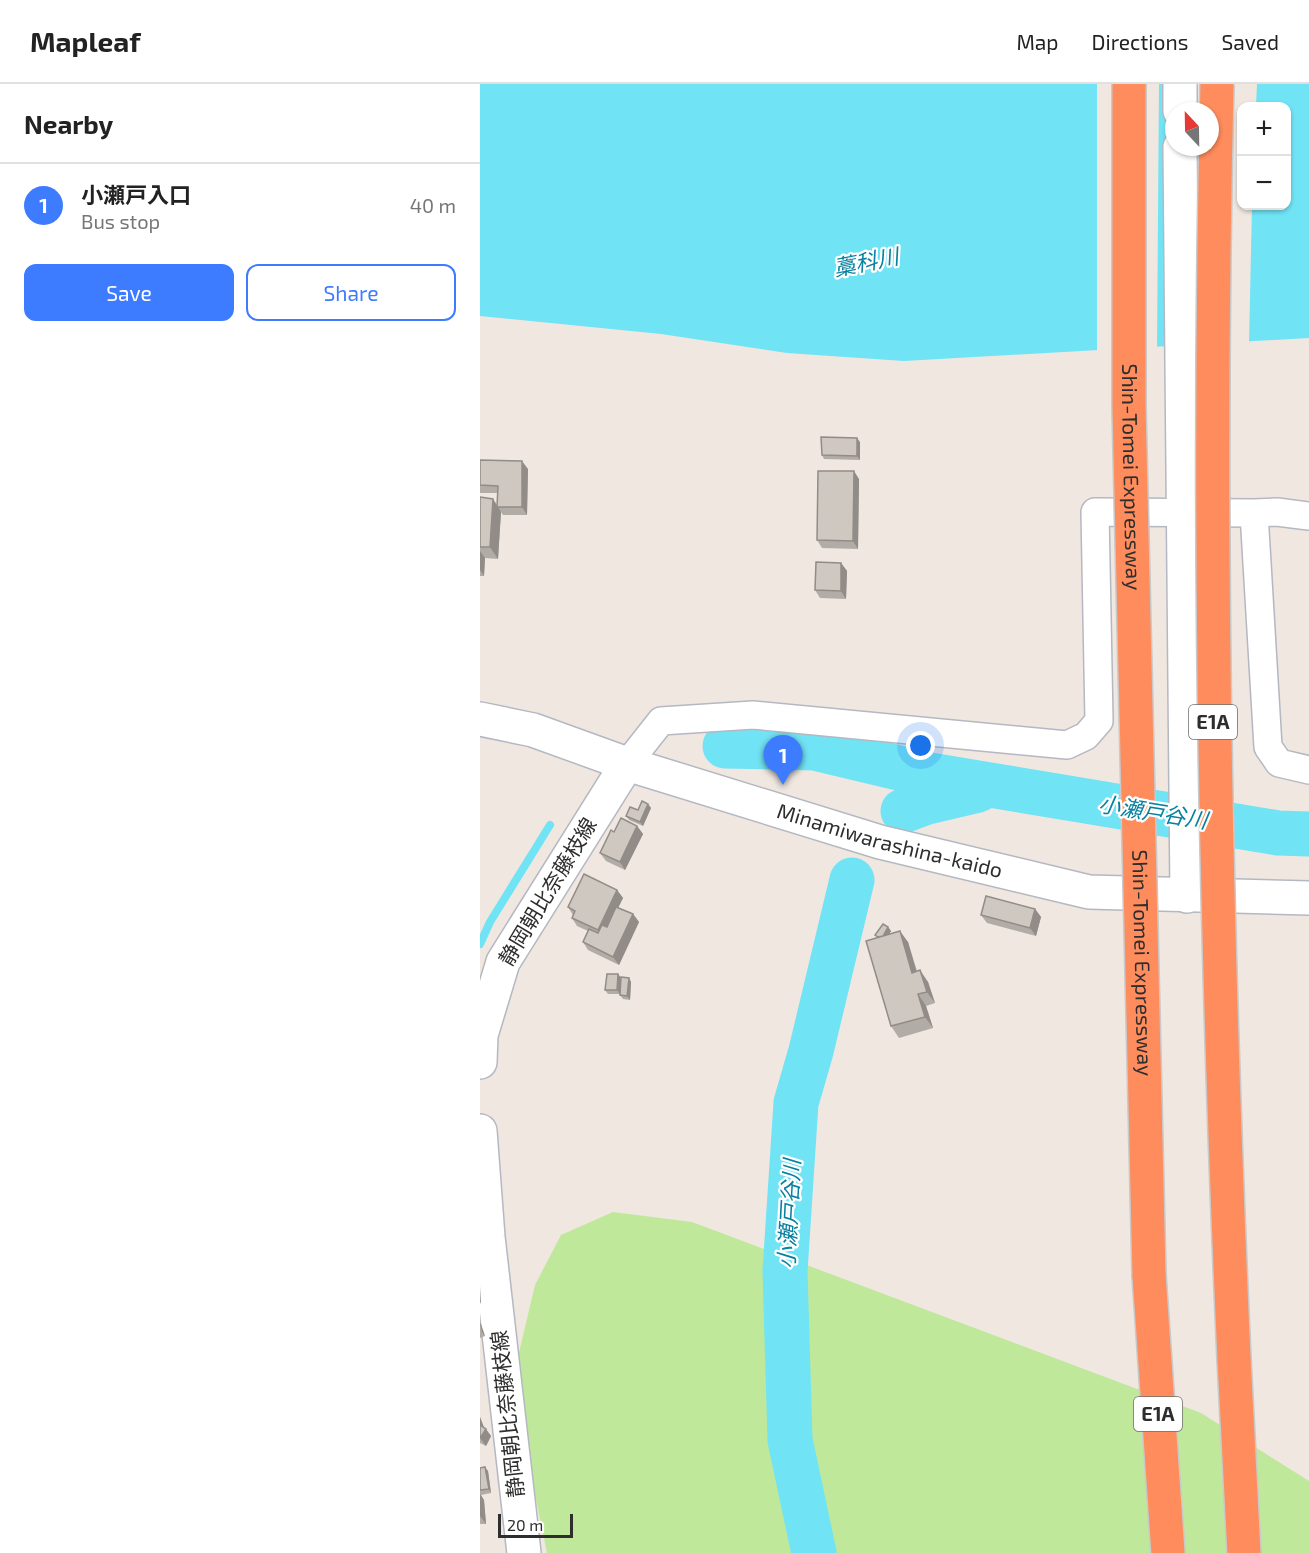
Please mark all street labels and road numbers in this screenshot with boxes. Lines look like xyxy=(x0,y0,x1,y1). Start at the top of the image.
street label: Shin-Tomei Expressway xyxy=(1118,364,1147,591)
road number: E1A xyxy=(1189,705,1237,739)
street label: Minamiwarashina-kaido xyxy=(774,797,1005,882)
street label: 静岡朝比奈藤枝線 xyxy=(493,813,601,970)
street label: Shin-Tomei Expressway xyxy=(1128,849,1158,1076)
street label: 静岡朝比奈藤枝線 xyxy=(485,1329,528,1499)
road number: E1A xyxy=(1134,1397,1182,1431)

